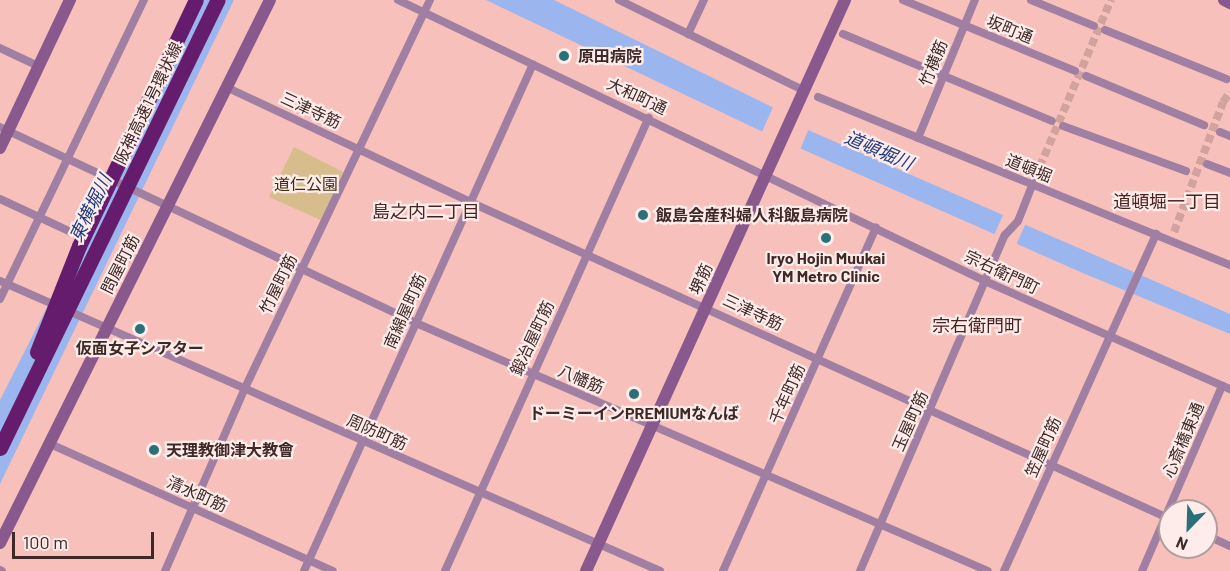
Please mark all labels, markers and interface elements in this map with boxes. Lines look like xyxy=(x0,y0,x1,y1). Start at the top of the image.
street label: 坂町通 xyxy=(984,11,1036,47)
street label: 竹横筋 xyxy=(915,37,951,89)
street label: 阪神高速1号環状線 xyxy=(110,39,186,167)
place label: 原田病院 xyxy=(578,46,642,66)
marker: 原田病院 xyxy=(555,47,573,65)
street label: 大和町通 xyxy=(604,74,670,118)
street label: 三津寺筋 xyxy=(278,88,344,132)
water label: 道頓堀川 xyxy=(842,126,916,174)
street label: 道頓堀 xyxy=(1003,150,1055,186)
water label: 東横堀川 xyxy=(65,171,115,245)
park label: 道仁公園 xyxy=(274,174,338,194)
district label: 道頓堀一丁目 xyxy=(1113,190,1221,212)
district label: 島之内二丁目 xyxy=(372,200,480,222)
place label: 飯島会産科婦人科飯島病院 xyxy=(656,205,848,225)
marker: 飯島会産科婦人科飯島病院 xyxy=(634,206,652,224)
marker: Iryo Hojin Muukai YM Metro Clinic xyxy=(817,229,835,247)
street label: 問屋町筋 xyxy=(97,231,143,297)
street label: 宗右衛門町 xyxy=(962,246,1042,298)
place label: Iryo Hojin Muukai YM Metro Clinic xyxy=(767,248,885,286)
street label: 竹屋町筋 xyxy=(255,251,301,317)
street label: 堺筋 xyxy=(686,260,716,298)
street label: 南綿屋町筋 xyxy=(380,271,430,351)
street label: 三津寺筋 xyxy=(720,290,786,334)
street label: 鍛冶屋町筋 xyxy=(506,298,558,378)
district label: 宗右衛門町 xyxy=(932,314,1022,336)
marker: 仮面女子シアター xyxy=(133,322,147,336)
place label: 仮面女子シアター xyxy=(76,338,204,358)
street label: 八幡筋 xyxy=(555,361,607,397)
street label: 千年町筋 xyxy=(765,361,809,427)
marker: ドーミーインPREMIUMなんば xyxy=(627,387,641,401)
street label: 玉屋町筋 xyxy=(888,388,932,454)
street label: 心斎橋東通 xyxy=(1159,399,1207,481)
place label: ドーミーインPREMIUMなんば xyxy=(529,403,739,423)
street label: 周防町筋 xyxy=(344,410,410,454)
street label: 笠屋町筋 xyxy=(1021,414,1065,480)
place label: 天理教御津大教會 xyxy=(166,440,294,460)
marker: 天理教御津大教會 xyxy=(147,443,161,457)
street label: 清水町筋 xyxy=(164,472,230,516)
north arrow xyxy=(1158,499,1218,559)
scale bar xyxy=(15,520,158,558)
text: 100 m xyxy=(23,531,68,553)
text: N xyxy=(1173,533,1190,555)

